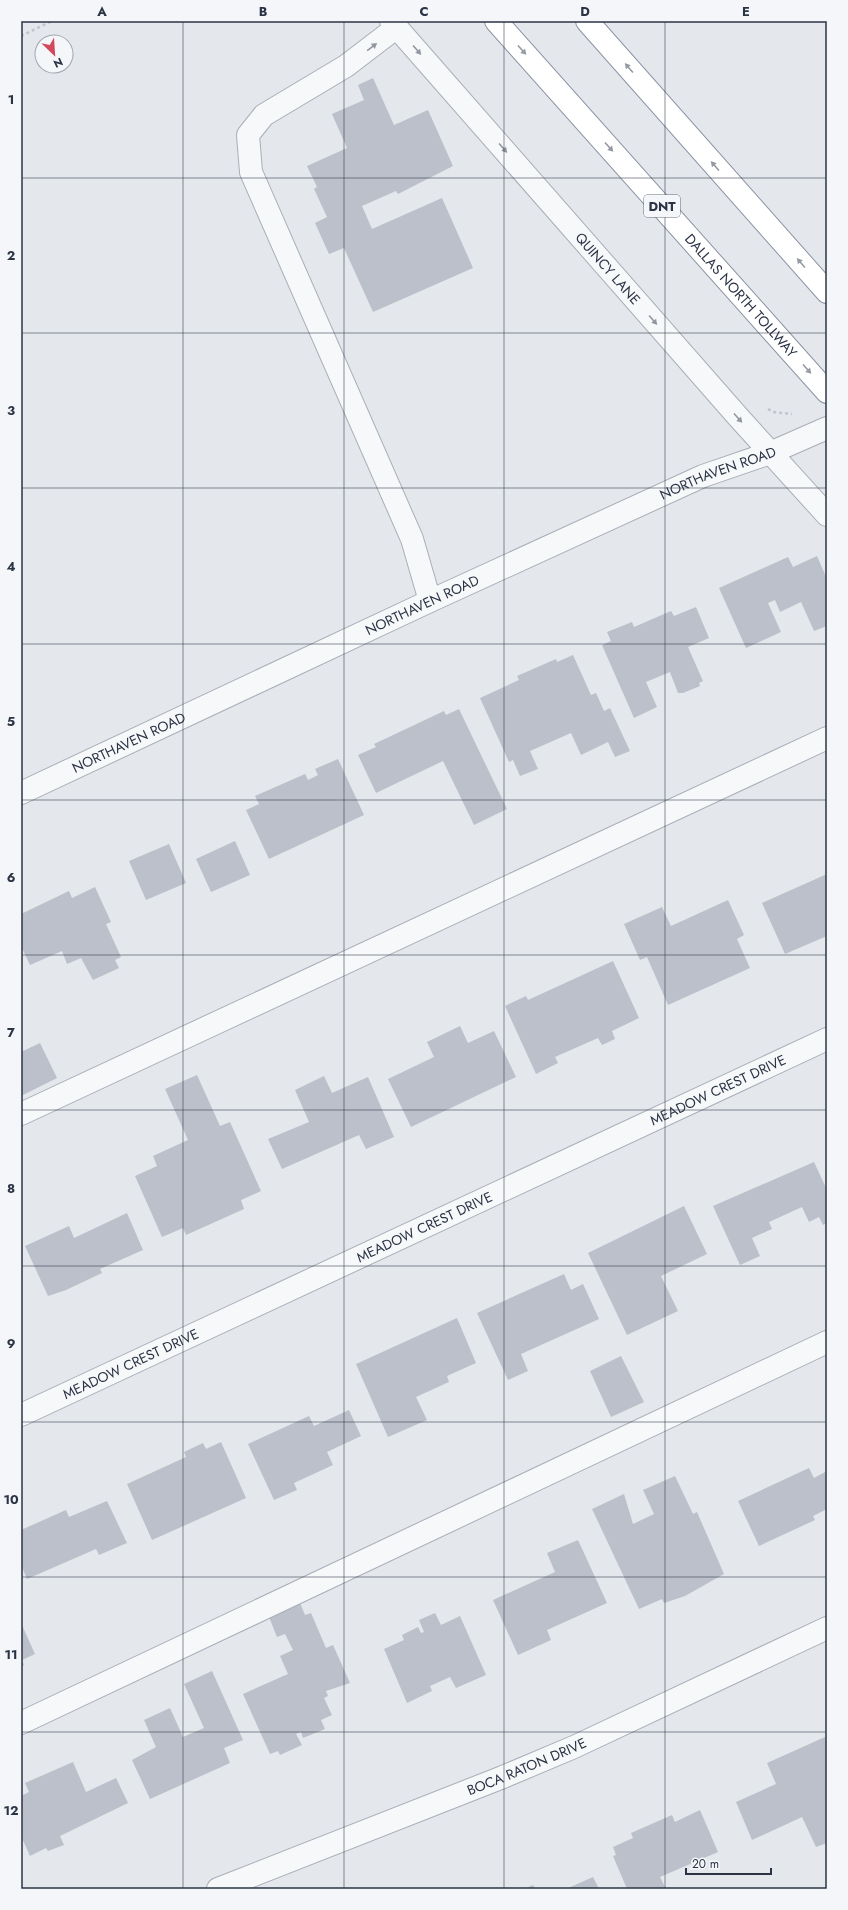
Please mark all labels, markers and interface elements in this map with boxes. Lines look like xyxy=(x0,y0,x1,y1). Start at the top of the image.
text: A xyxy=(96,2,107,21)
text: B xyxy=(259,2,268,21)
text: C xyxy=(419,2,429,21)
text: D xyxy=(580,2,590,21)
text: E xyxy=(742,2,750,21)
north arrow xyxy=(34,34,74,74)
one-way arrow xyxy=(366,43,377,51)
one-way arrow xyxy=(517,45,527,55)
one-way arrow xyxy=(412,46,421,55)
text: N xyxy=(51,54,66,72)
one-way arrow xyxy=(625,64,634,73)
text: 1 xyxy=(8,90,14,109)
one-way arrow xyxy=(604,142,613,152)
one-way arrow xyxy=(498,143,507,153)
one-way arrow xyxy=(711,160,720,171)
road number: DNT xyxy=(644,195,680,217)
street label: QUINCY LANE xyxy=(571,228,645,309)
street label: DALLAS NORTH TOLLWAY xyxy=(680,229,802,362)
text: 2 xyxy=(7,246,15,265)
one-way arrow xyxy=(797,258,806,268)
one-way arrow xyxy=(648,315,657,325)
one-way arrow xyxy=(803,364,812,375)
text: 3 xyxy=(7,401,15,420)
one-way arrow xyxy=(734,412,743,423)
street label: NORTHAVEN ROAD xyxy=(656,442,779,505)
text: 4 xyxy=(6,557,16,576)
street label: NORTHAVEN ROAD xyxy=(362,570,482,640)
street label: NORTHAVEN ROAD xyxy=(69,707,189,778)
text: 5 xyxy=(7,712,15,731)
text: 6 xyxy=(7,868,16,887)
text: 7 xyxy=(7,1023,15,1042)
street label: MEADOW CREST DRIVE xyxy=(647,1050,789,1130)
text: 8 xyxy=(7,1179,15,1198)
street label: MEADOW CREST DRIVE xyxy=(353,1187,496,1267)
street label: MEADOW CREST DRIVE xyxy=(59,1324,202,1404)
text: 9 xyxy=(7,1334,16,1353)
text: 10 xyxy=(3,1490,19,1509)
text: 11 xyxy=(4,1645,18,1664)
street label: BOCA RATON DRIVE xyxy=(464,1733,590,1800)
text: 12 xyxy=(3,1801,19,1820)
scale bar xyxy=(686,1850,771,1876)
text: 20 m xyxy=(692,1855,719,1873)

